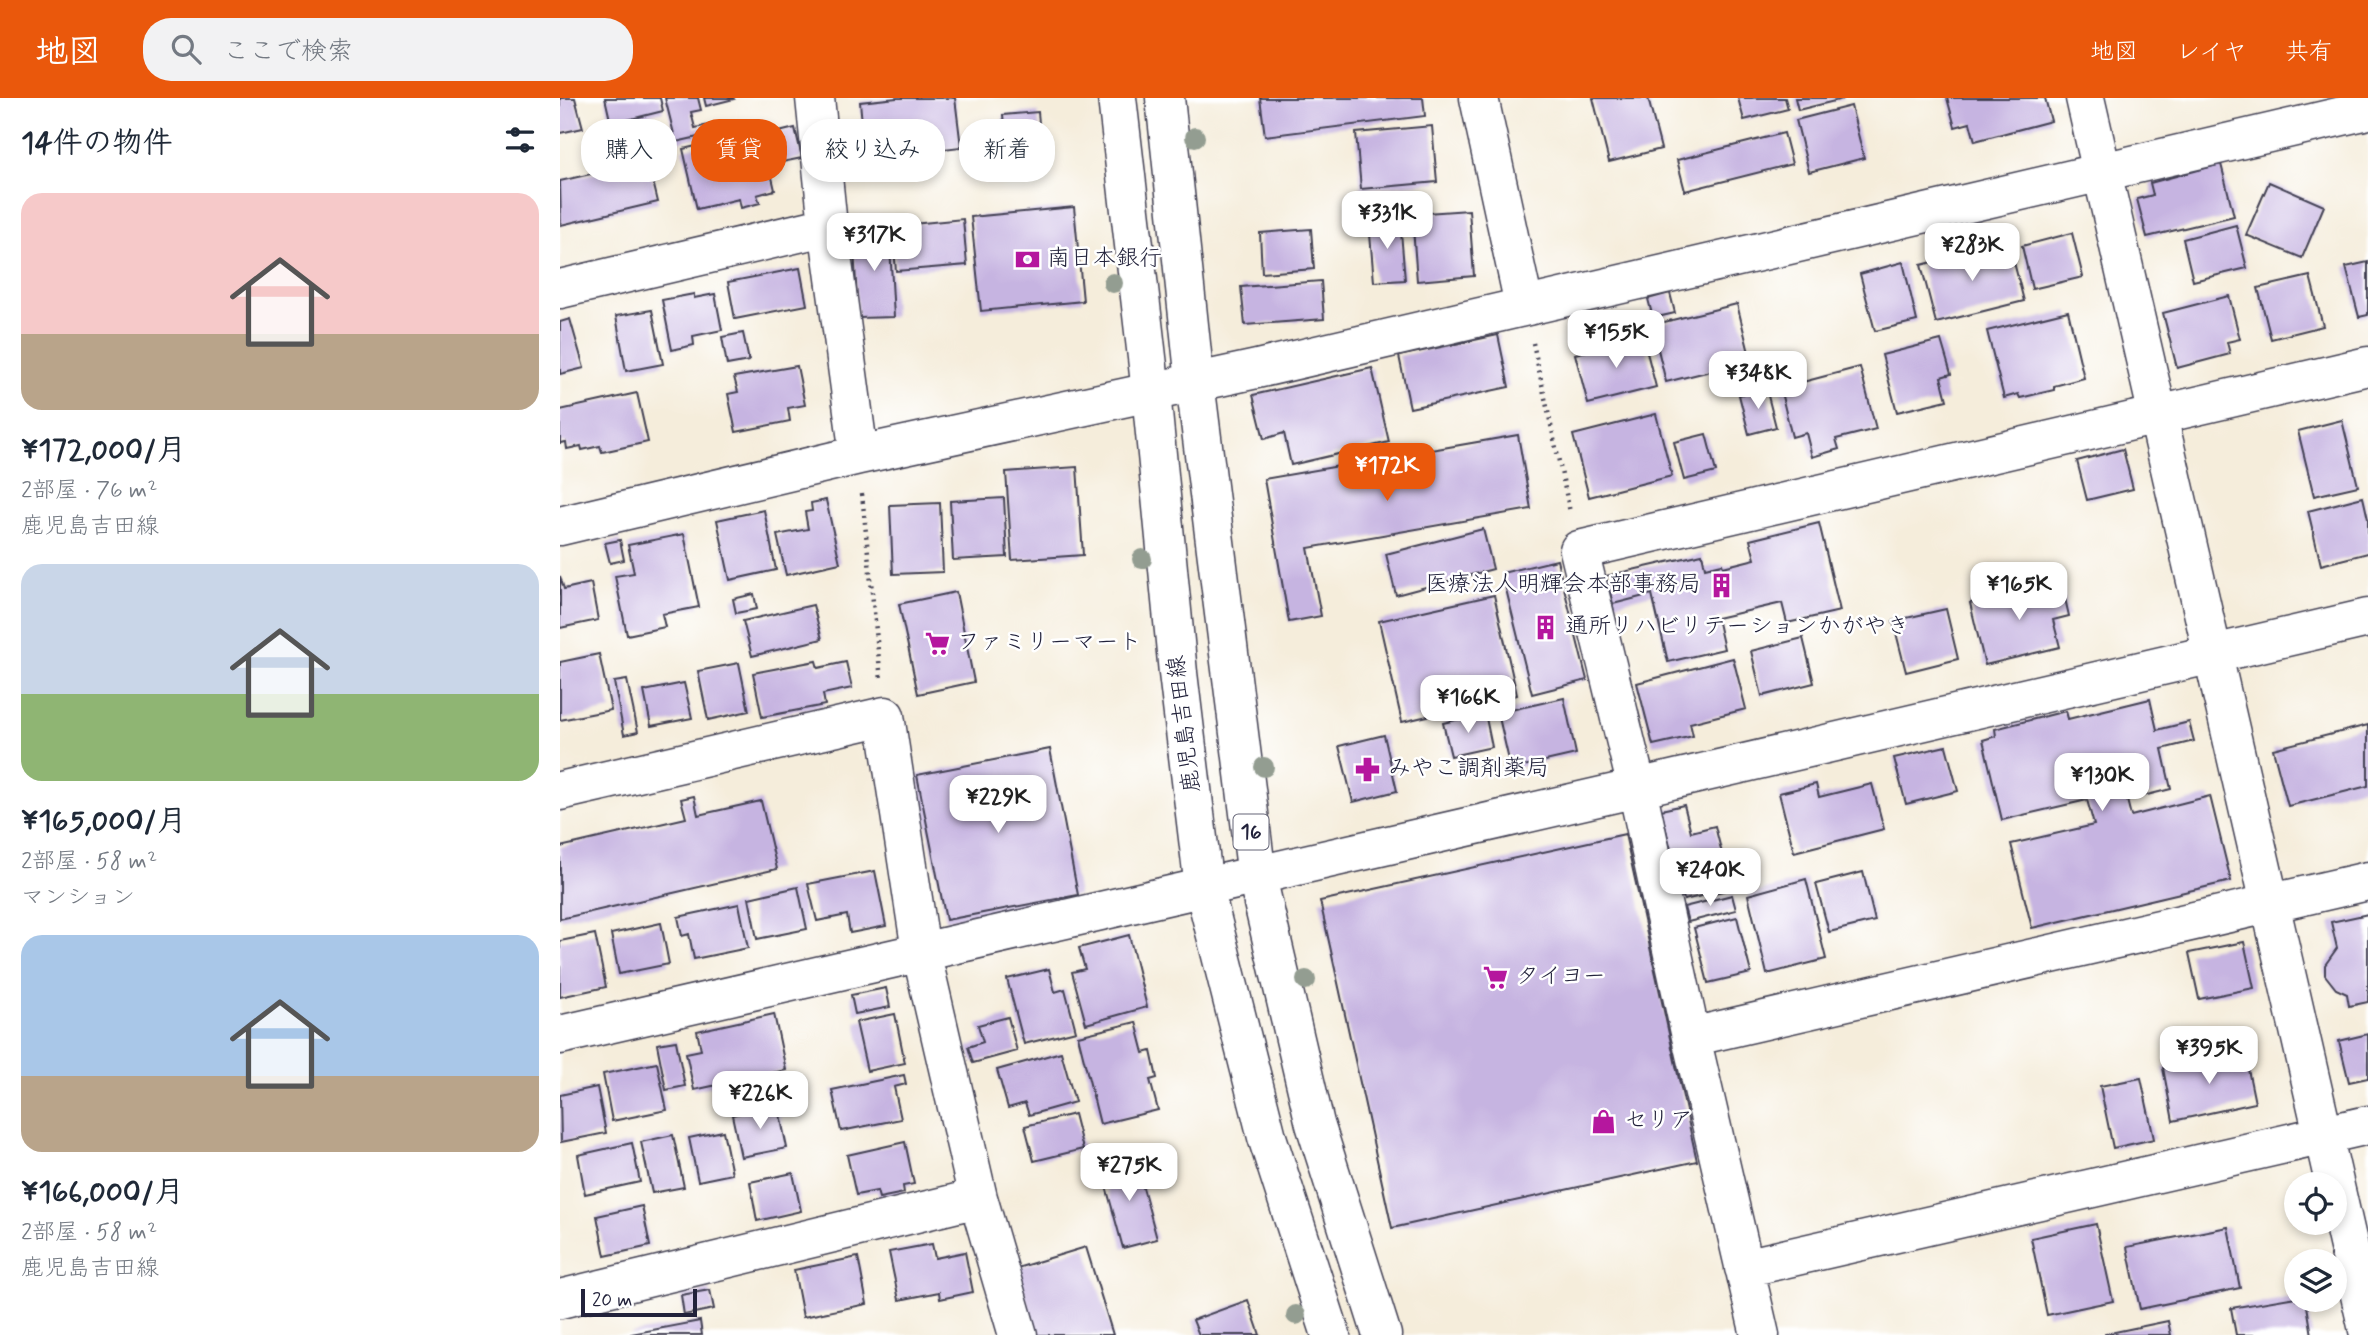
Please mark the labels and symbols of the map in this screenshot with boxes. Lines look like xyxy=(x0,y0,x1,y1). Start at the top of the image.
pin: ¥331K xyxy=(1338,192,1436,251)
pin: ¥317K xyxy=(825,214,923,273)
pin: ¥283K xyxy=(1923,223,2021,283)
place label: 南日本銀行 xyxy=(1047,244,1162,274)
bank icon: 南日本銀行 xyxy=(1013,245,1041,273)
pin: ¥155K xyxy=(1567,310,1665,370)
pin: ¥348K xyxy=(1709,352,1807,411)
pin: ¥172K xyxy=(1338,444,1436,503)
pin: ¥165K xyxy=(1970,562,2068,622)
place label: 医療法人明輝会本部事務局 xyxy=(1425,570,1701,600)
building icon: 医療法人明輝会本部事務局 xyxy=(1707,571,1735,599)
place label: 通所リハビリテーションかがやき xyxy=(1565,612,1910,642)
building icon: 通所リハビリテーションかがやき xyxy=(1531,613,1559,641)
place label: ファミリーマート xyxy=(957,628,1141,658)
supermarket icon: ファミリーマート xyxy=(923,629,951,657)
street label: 鹿児島吉田線 xyxy=(1162,654,1208,794)
pin: ¥166K xyxy=(1419,676,1517,735)
place label: みやこ調剤薬局 xyxy=(1388,754,1549,784)
pin: ¥130K xyxy=(2053,754,2151,813)
pharmacy icon: みやこ調剤薬局 xyxy=(1354,755,1382,783)
pin: ¥229K xyxy=(949,776,1047,835)
road number: 16 xyxy=(1234,814,1268,850)
pin: ¥240K xyxy=(1661,848,1759,908)
place label: タイヨー xyxy=(1516,962,1606,992)
supermarket icon: タイヨー xyxy=(1482,963,1510,991)
pin: ¥395K xyxy=(2160,1026,2258,1086)
pin: ¥226K xyxy=(711,1072,809,1131)
place label: セリア xyxy=(1624,1106,1693,1136)
shop icon: セリア xyxy=(1590,1107,1618,1135)
pin: ¥275K xyxy=(1080,1144,1178,1203)
scale bar xyxy=(581,1286,696,1318)

